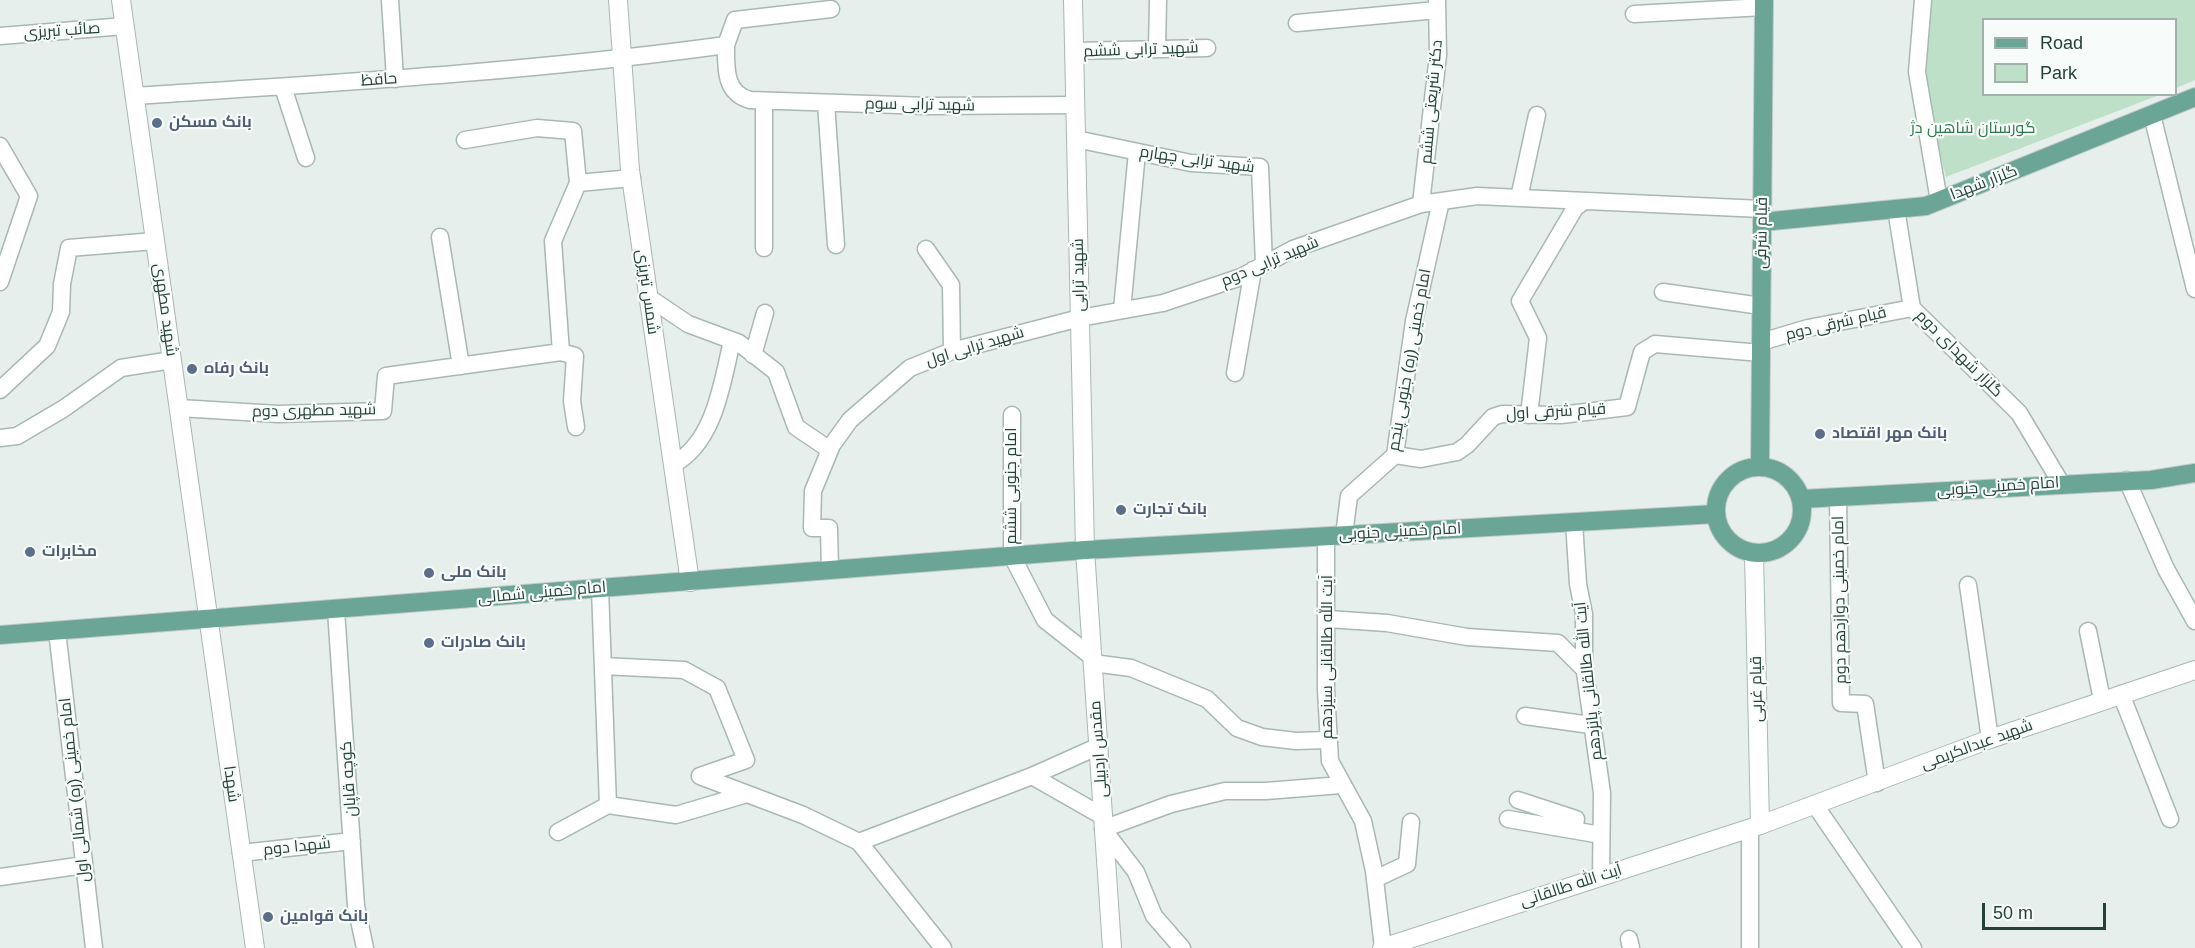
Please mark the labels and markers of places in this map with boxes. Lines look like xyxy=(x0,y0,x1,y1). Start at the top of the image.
place label: بانک مسکن xyxy=(169,113,252,133)
marker: بانک مسکن xyxy=(150,116,164,130)
place label: بانک رفاه xyxy=(204,359,269,379)
marker: بانک رفاه xyxy=(185,362,199,376)
place label: بانک مهر اقتصاد xyxy=(1832,424,1947,444)
marker: بانک مهر اقتصاد xyxy=(1813,427,1827,441)
place label: بانک تجارت xyxy=(1133,500,1207,520)
marker: بانک تجارت xyxy=(1114,503,1128,517)
place label: مخابرات xyxy=(42,542,97,562)
marker: مخابرات xyxy=(23,545,37,559)
place label: بانک ملی xyxy=(441,563,506,583)
marker: بانک ملی xyxy=(422,566,436,580)
place label: بانک صادرات xyxy=(441,633,526,653)
marker: بانک صادرات xyxy=(422,636,436,650)
place label: بانک قوامین xyxy=(280,907,368,927)
marker: بانک قوامین xyxy=(261,910,275,924)

